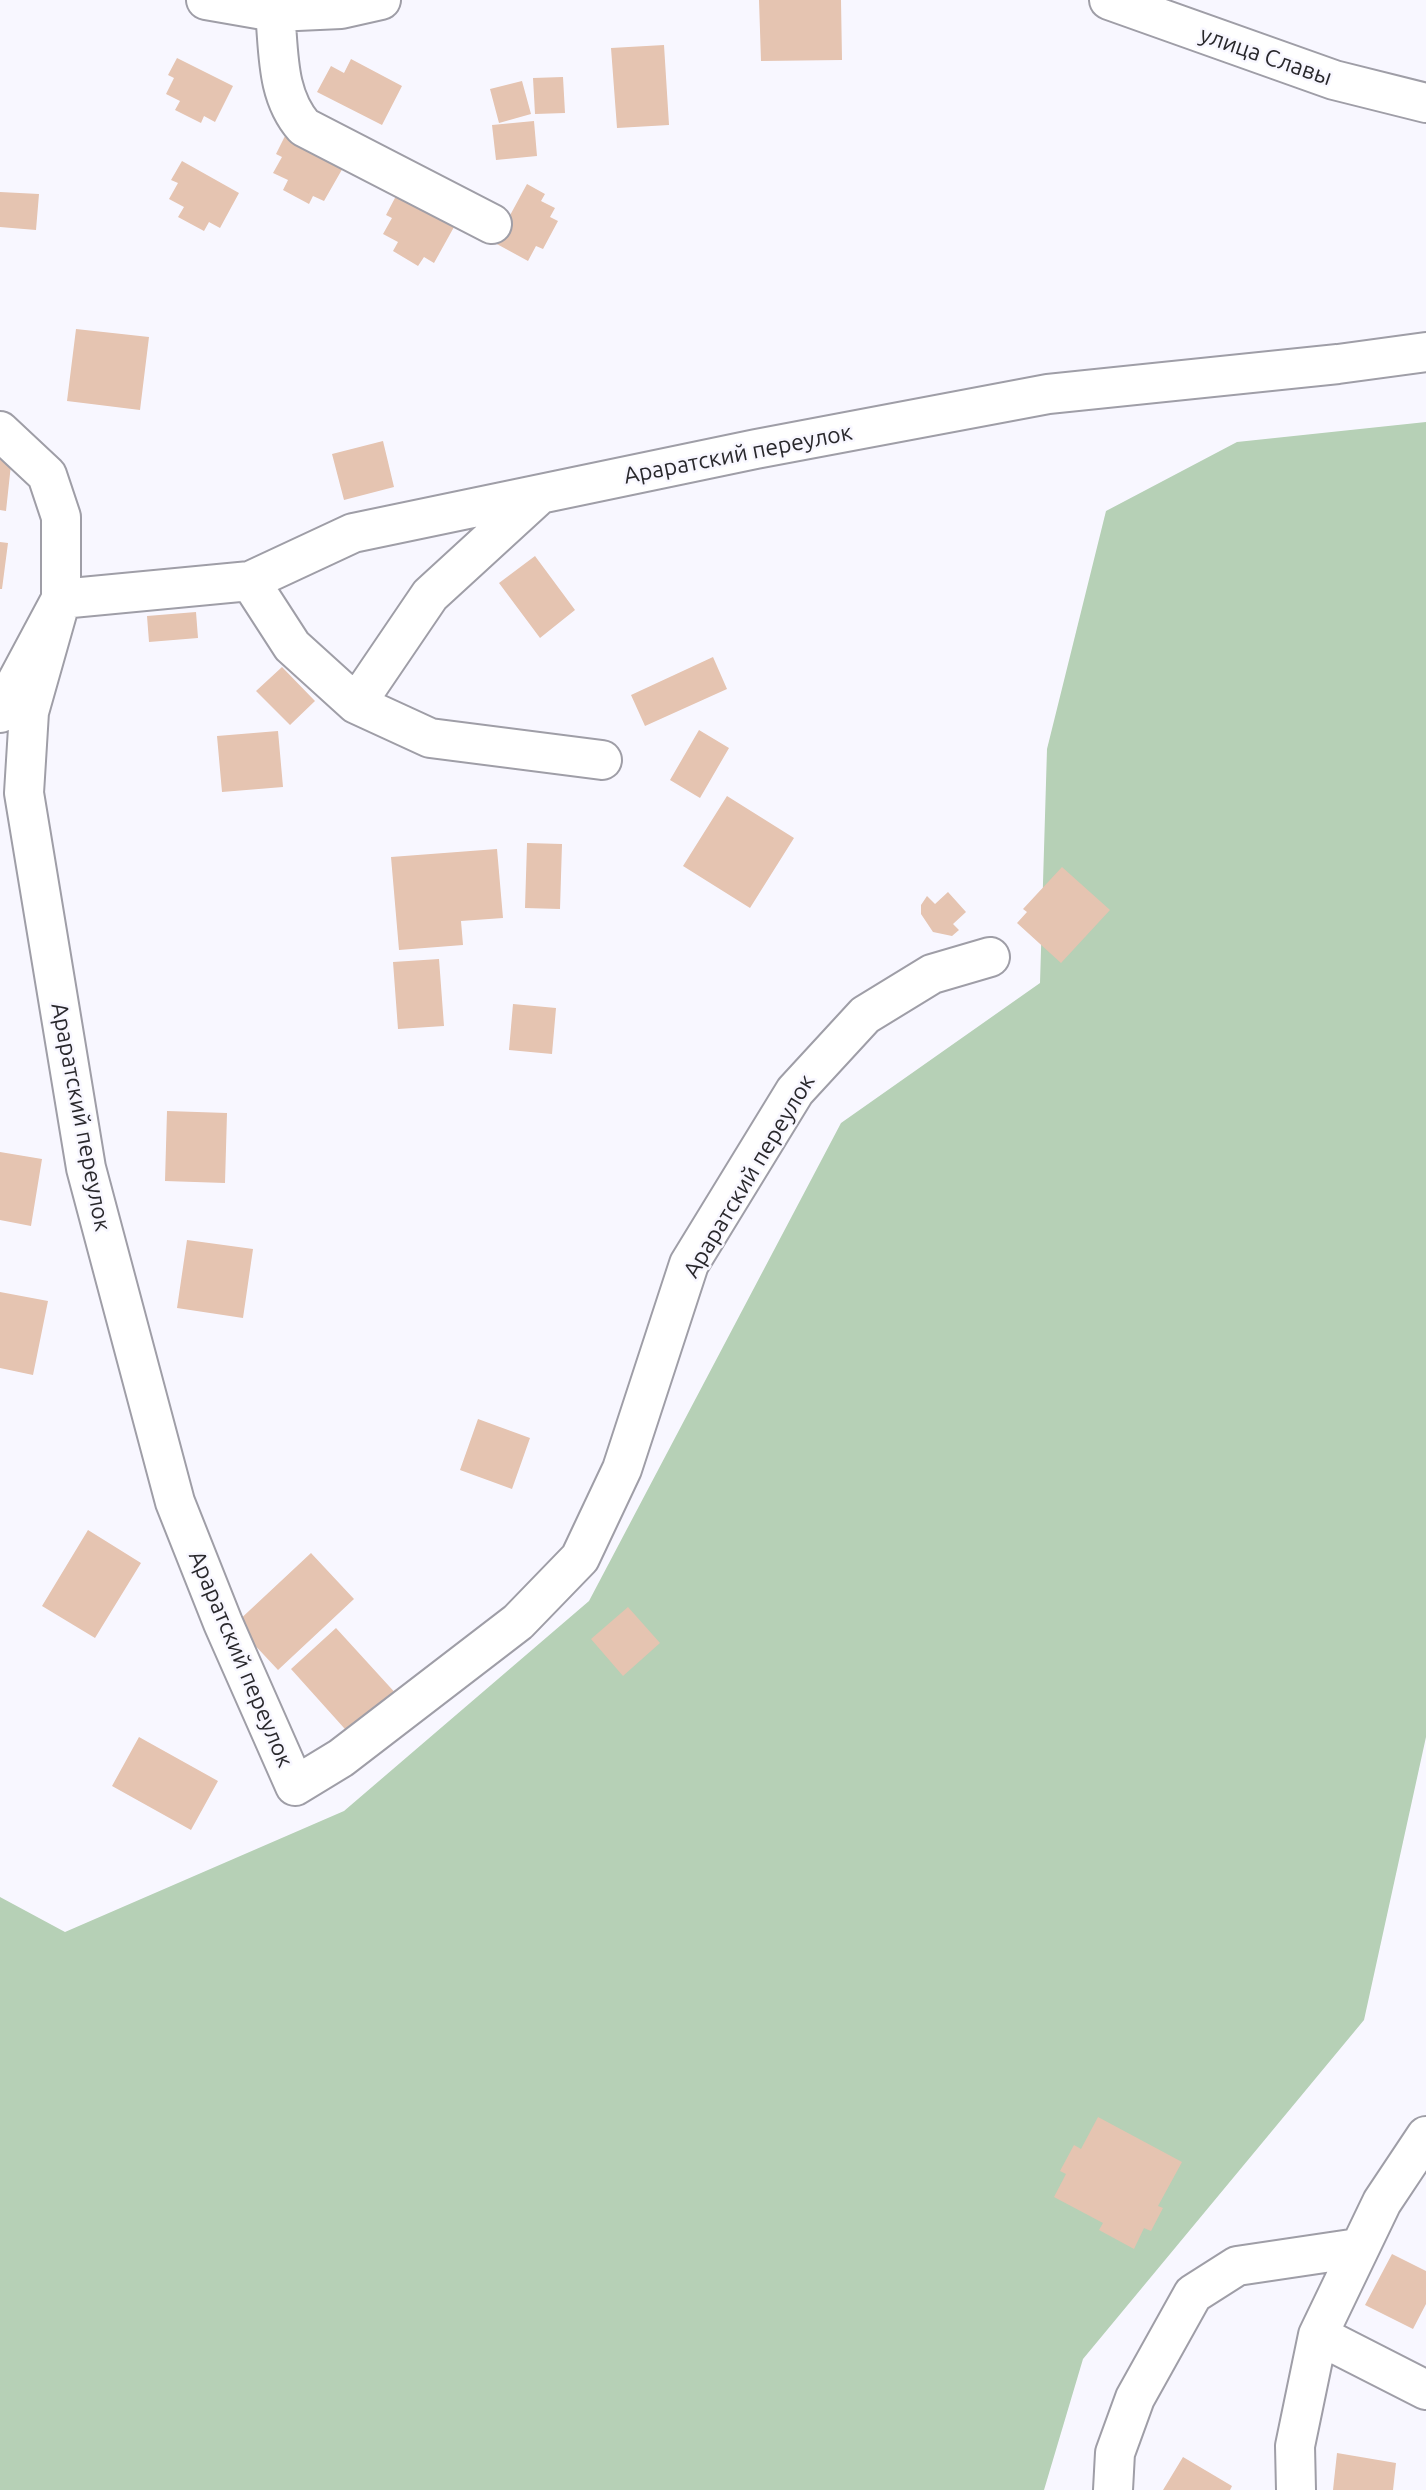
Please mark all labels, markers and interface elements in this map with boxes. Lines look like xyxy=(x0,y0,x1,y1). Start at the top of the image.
street label: улица Славы xyxy=(1196,21,1336,91)
street label: Араратский переулок xyxy=(621,418,855,490)
street label: Араратский переулок xyxy=(45,1000,117,1234)
street label: Араратский переулок xyxy=(677,1069,821,1283)
street label: Араратский переулок xyxy=(183,1547,299,1771)

